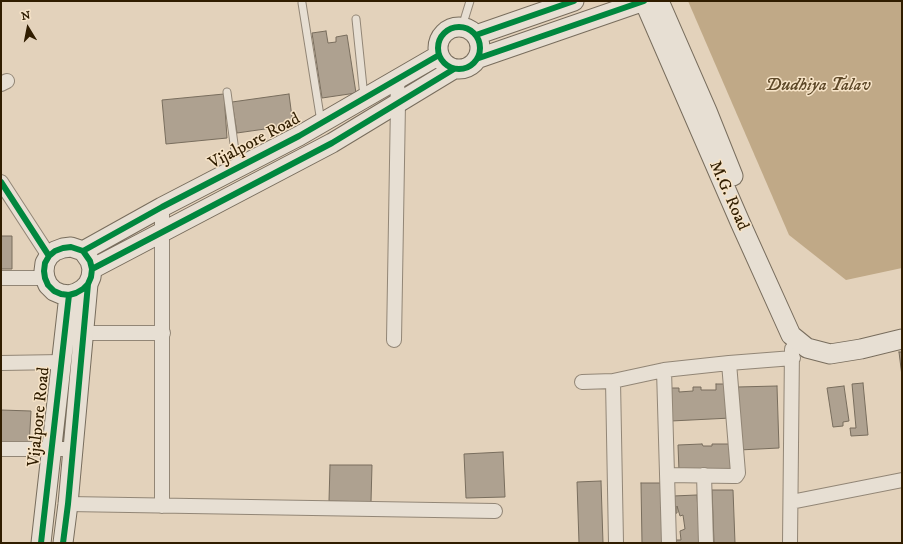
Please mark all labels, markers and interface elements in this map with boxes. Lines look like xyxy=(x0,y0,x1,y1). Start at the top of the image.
north arrow xyxy=(8,8,48,48)
text: N xyxy=(20,9,32,24)
water label: Dudhiya Talav xyxy=(765,75,871,97)
street label: Vijalpore Road xyxy=(206,109,304,175)
street label: M.G. Road xyxy=(704,158,752,234)
street label: Vijalpore Road xyxy=(25,366,55,468)

